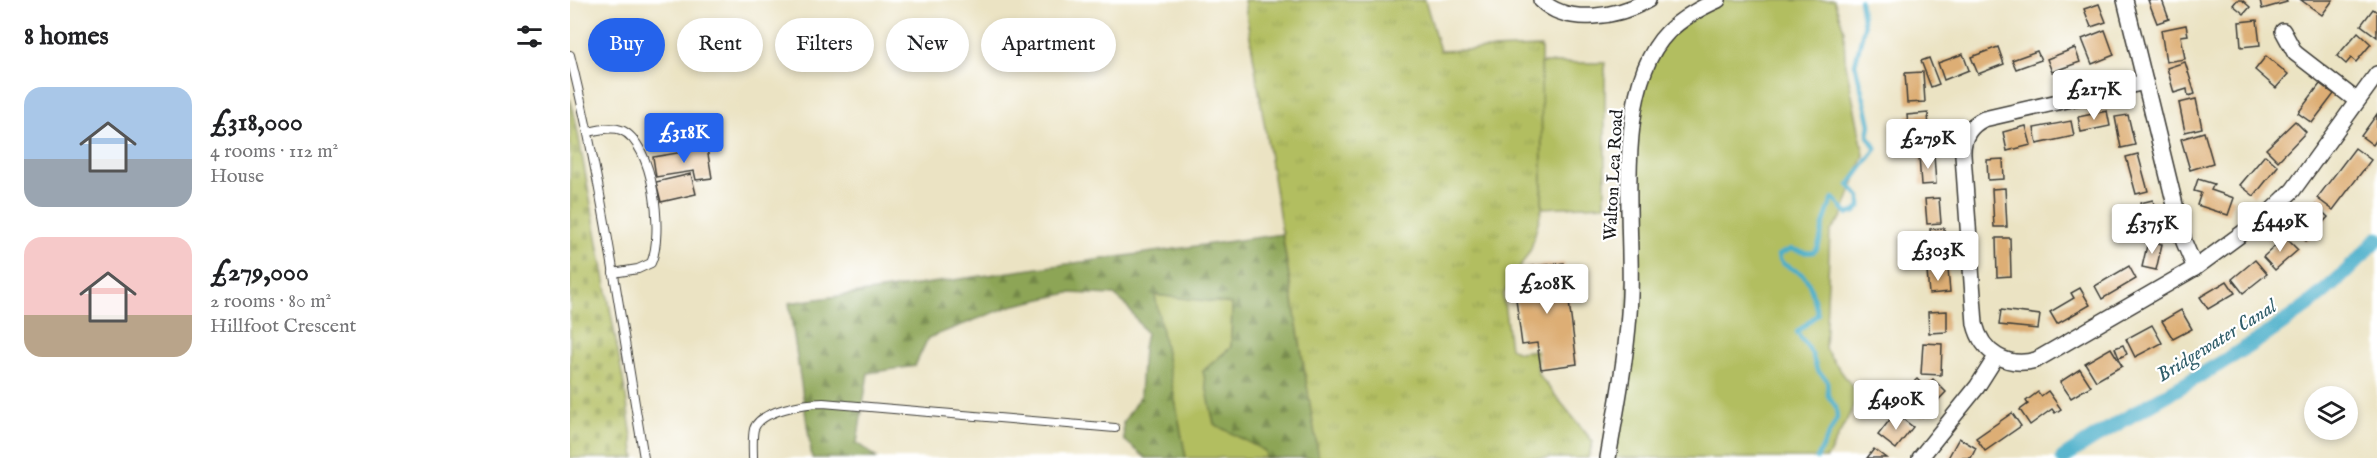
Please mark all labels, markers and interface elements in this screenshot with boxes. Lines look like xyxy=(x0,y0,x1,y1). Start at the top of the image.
chip: Buy xyxy=(588,18,665,72)
chip: Rent xyxy=(677,18,763,72)
chip: Filters xyxy=(775,18,874,72)
chip: New xyxy=(886,18,969,72)
chip: Apartment xyxy=(981,18,1116,72)
text: 8 homes xyxy=(24,20,109,53)
icon: filters xyxy=(513,20,546,53)
pin: £217K xyxy=(2052,70,2136,121)
text: £217K xyxy=(2067,77,2121,102)
text: £318,000 xyxy=(210,106,303,139)
street label: Walton Lea Road xyxy=(1600,108,1629,241)
icon: home xyxy=(72,111,144,183)
pin: £318K xyxy=(642,113,726,164)
pin: £279K xyxy=(1886,119,1970,170)
text: £318K xyxy=(658,120,710,145)
text: £279K xyxy=(1900,126,1956,151)
text: 4 rooms · 112 m² xyxy=(210,139,338,164)
text: House xyxy=(210,164,264,189)
pin: £449K xyxy=(2238,202,2322,253)
pin: £375K xyxy=(2110,204,2194,255)
text: £449K xyxy=(2252,209,2308,234)
text: £375K xyxy=(2126,211,2178,236)
pin: £303K xyxy=(1896,231,1980,282)
text: £303K xyxy=(1911,238,1965,263)
text: £279,000 xyxy=(210,256,309,289)
icon: home xyxy=(72,261,144,333)
pin: £208K xyxy=(1505,264,1589,315)
text: £208K xyxy=(1519,271,1575,296)
text: 2 rooms · 80 m² xyxy=(210,289,331,314)
water label: Bridgewater Canal xyxy=(2152,293,2284,389)
text: Hillfoot Crescent xyxy=(210,314,356,339)
pin: £490K xyxy=(1854,380,1938,431)
map controls xyxy=(2304,386,2358,440)
button: layers xyxy=(2304,386,2358,440)
text: £490K xyxy=(1868,387,1924,412)

